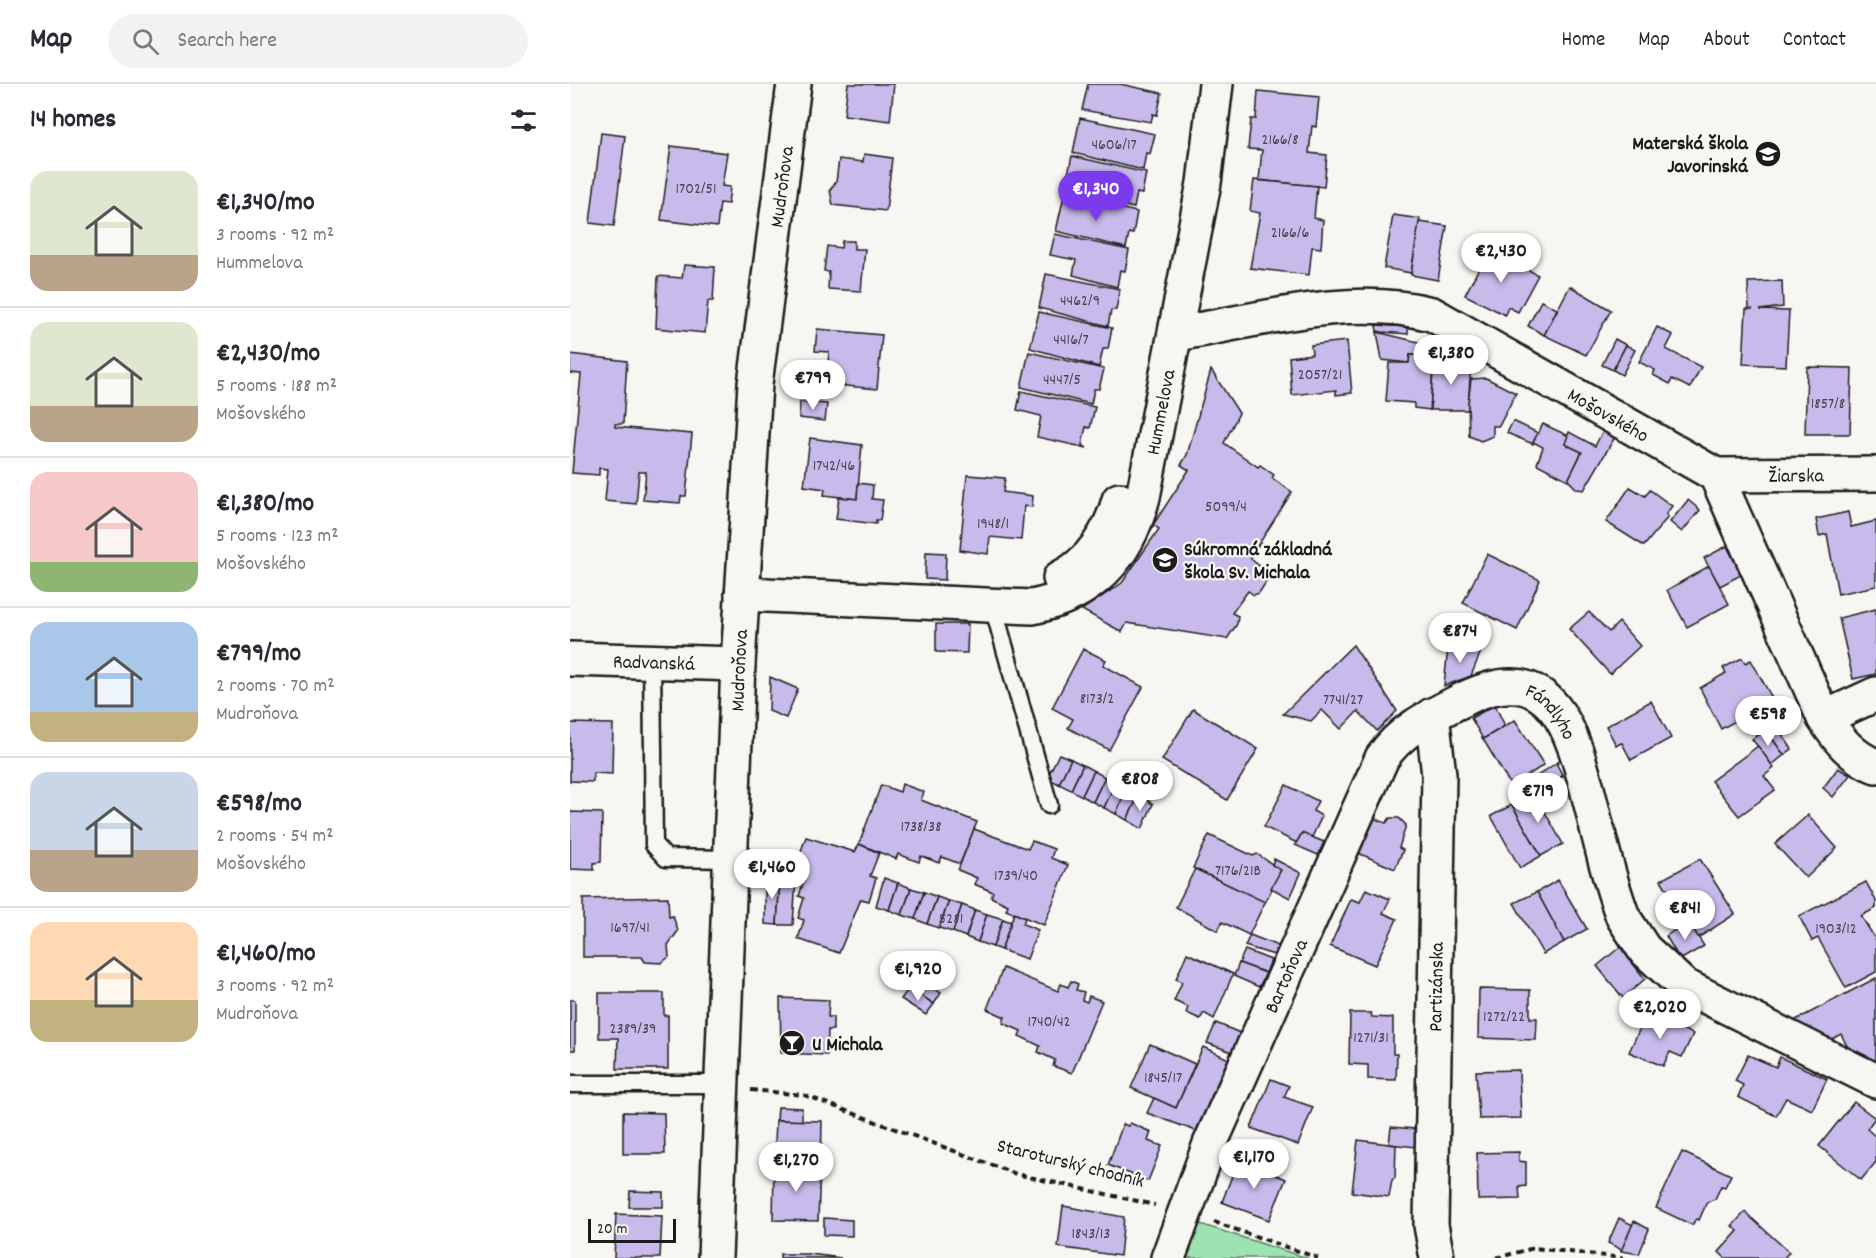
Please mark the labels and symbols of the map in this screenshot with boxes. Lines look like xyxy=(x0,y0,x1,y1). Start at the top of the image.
house number: 2166/8 xyxy=(1261,129,1299,152)
place label: Materská škola Javorinská xyxy=(1632,131,1749,182)
house number: 4606/17 xyxy=(1091,134,1137,157)
school or university icon: Materská škola Javorinská xyxy=(1753,139,1783,169)
street label: Mudroňova xyxy=(764,144,803,229)
pin: €1,340 xyxy=(1047,171,1145,222)
house number: 1702/51 xyxy=(676,178,716,201)
house number: 2166/6 xyxy=(1271,222,1309,245)
pin: €2,430 xyxy=(1452,233,1550,284)
house number: 4462/9 xyxy=(1060,290,1100,313)
house number: 4416/7 xyxy=(1053,329,1089,352)
pin: €1,380 xyxy=(1402,335,1500,386)
pin: €799 xyxy=(777,360,849,411)
house number: 2057/21 xyxy=(1298,364,1342,387)
street label: Hummelova xyxy=(1140,367,1185,458)
house number: 4447/5 xyxy=(1043,369,1081,392)
street label: Mošovského xyxy=(1561,382,1653,451)
house number: 1857/8 xyxy=(1811,393,1845,416)
house number: 1742/46 xyxy=(813,455,855,478)
street label: Žiarska xyxy=(1768,463,1824,492)
house number: 5099/4 xyxy=(1205,496,1247,519)
house number: 1948/1 xyxy=(977,513,1009,536)
place label: Súkromná základná škola Sv. Michala xyxy=(1184,537,1333,588)
school or university icon: Súkromná základná škola Sv. Michala xyxy=(1150,545,1180,575)
pin: €874 xyxy=(1424,613,1496,664)
street label: Mudroňova xyxy=(725,628,757,712)
street label: Radvanská xyxy=(612,649,695,680)
street label: Fándlyho xyxy=(1521,678,1581,745)
house number: 8173/2 xyxy=(1080,688,1114,711)
house number: 7741/27 xyxy=(1323,689,1363,712)
pin: €598 xyxy=(1732,696,1804,747)
pin: €808 xyxy=(1104,761,1176,812)
pin: €719 xyxy=(1502,773,1574,824)
house number: 1738/38 xyxy=(900,816,942,839)
pin: €1,460 xyxy=(723,849,821,900)
house number: 7176/21B xyxy=(1215,860,1261,883)
house number: 1739/40 xyxy=(994,865,1038,888)
pin: €841 xyxy=(1649,890,1721,941)
house number: 5281 xyxy=(939,908,963,931)
house number: 1697/41 xyxy=(610,917,650,940)
house number: 1903/12 xyxy=(1815,918,1857,941)
street label: Bartoňova xyxy=(1259,935,1317,1018)
street label: Partizánska xyxy=(1423,941,1453,1032)
pin: €1,920 xyxy=(869,951,967,1002)
pin: €2,020 xyxy=(1611,989,1709,1040)
house number: 1272/22 xyxy=(1483,1006,1525,1029)
house number: 1740/42 xyxy=(1027,1011,1071,1034)
house number: 2389/39 xyxy=(610,1018,656,1041)
house number: 1271/31 xyxy=(1353,1027,1389,1050)
bar icon: U Michala xyxy=(777,1028,807,1058)
place label: U Michala xyxy=(812,1032,883,1060)
house number: 1845/17 xyxy=(1144,1067,1182,1090)
street label: Staroturský chodník xyxy=(994,1133,1147,1197)
pin: €1,170 xyxy=(1205,1139,1303,1190)
pin: €1,270 xyxy=(747,1142,845,1193)
scale bar xyxy=(588,1216,676,1244)
house number: 1843/13 xyxy=(1072,1223,1110,1246)

